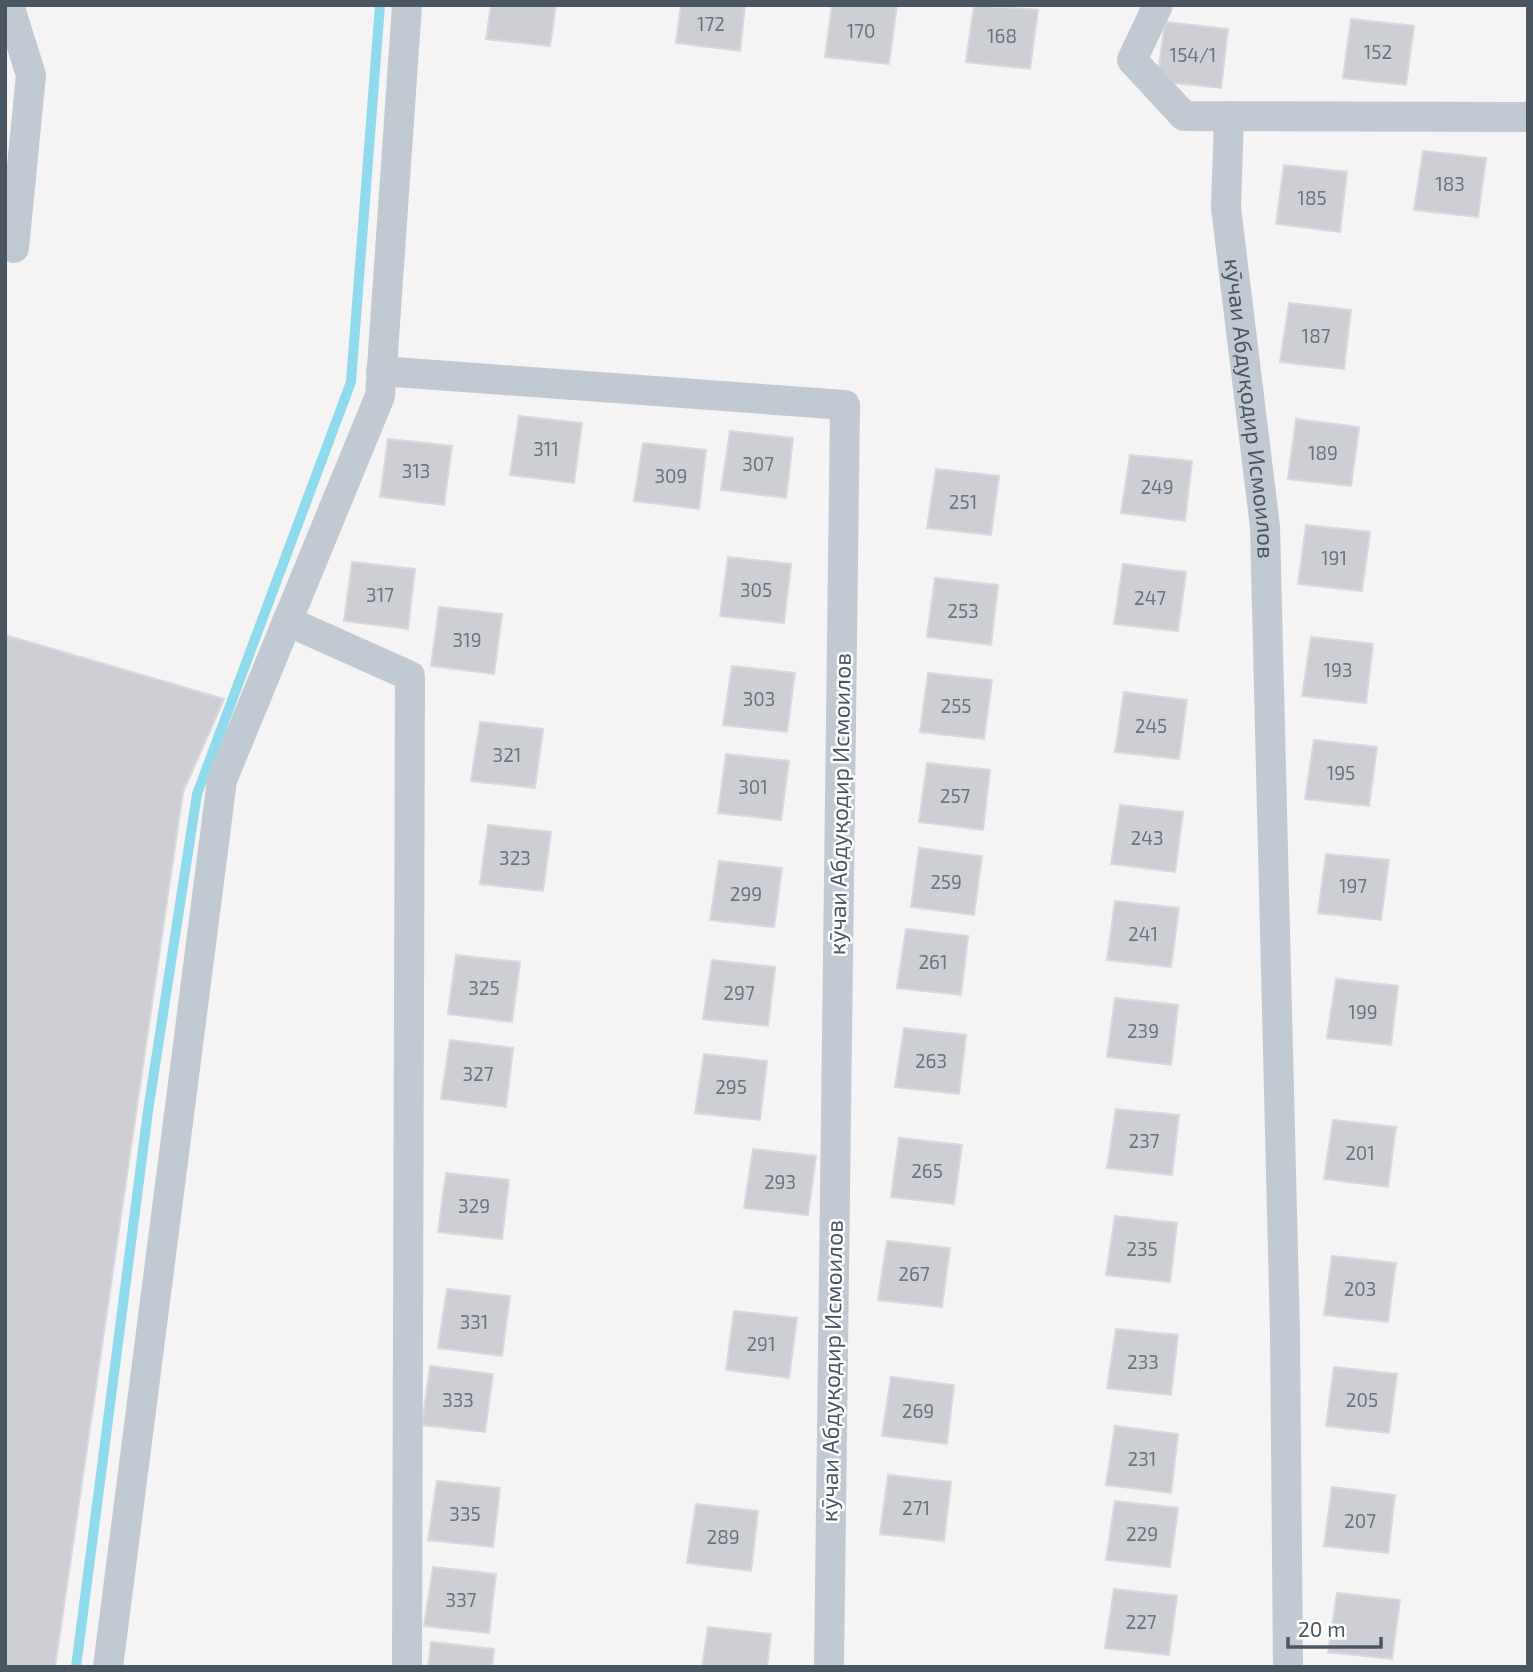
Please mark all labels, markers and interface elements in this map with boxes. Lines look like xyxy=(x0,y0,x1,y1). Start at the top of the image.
house number: 172 xyxy=(697,12,725,35)
house number: 170 xyxy=(847,19,875,42)
house number: 168 xyxy=(987,24,1017,47)
house number: 152 xyxy=(1364,40,1392,63)
house number: 154/1 xyxy=(1170,43,1216,66)
house number: 183 xyxy=(1435,172,1465,195)
house number: 185 xyxy=(1297,186,1327,209)
street label: кӯчаи Абдуқодир Исмоилов xyxy=(1219,257,1281,559)
house number: 187 xyxy=(1302,324,1331,347)
house number: 311 xyxy=(533,437,559,460)
house number: 189 xyxy=(1308,441,1338,464)
house number: 307 xyxy=(742,452,774,475)
house number: 313 xyxy=(402,459,430,482)
house number: 309 xyxy=(655,464,687,487)
house number: 249 xyxy=(1140,475,1174,498)
house number: 251 xyxy=(949,490,977,513)
house number: 191 xyxy=(1321,546,1347,569)
house number: 305 xyxy=(740,578,772,601)
house number: 317 xyxy=(366,583,394,606)
house number: 247 xyxy=(1134,586,1166,609)
house number: 253 xyxy=(947,599,979,622)
house number: 319 xyxy=(453,628,482,651)
street label: кӯчаи Абдуқодир Исмоилов xyxy=(822,653,857,955)
house number: 193 xyxy=(1324,658,1353,681)
house number: 303 xyxy=(743,687,775,710)
house number: 255 xyxy=(940,694,972,717)
house number: 245 xyxy=(1135,714,1167,737)
house number: 321 xyxy=(493,743,521,766)
house number: 195 xyxy=(1327,761,1355,784)
house number: 301 xyxy=(738,775,768,798)
house number: 257 xyxy=(940,784,971,807)
house number: 243 xyxy=(1131,826,1163,849)
house number: 323 xyxy=(499,846,531,869)
house number: 259 xyxy=(930,870,962,893)
house number: 197 xyxy=(1339,874,1367,897)
house number: 299 xyxy=(730,882,762,905)
house number: 241 xyxy=(1128,922,1158,945)
house number: 261 xyxy=(918,950,948,973)
house number: 325 xyxy=(468,976,500,999)
house number: 297 xyxy=(723,981,755,1004)
house number: 199 xyxy=(1348,1000,1378,1023)
house number: 239 xyxy=(1127,1019,1159,1042)
house number: 263 xyxy=(915,1049,947,1072)
house number: 327 xyxy=(463,1062,494,1085)
house number: 295 xyxy=(715,1075,747,1098)
house number: 237 xyxy=(1129,1129,1160,1152)
house number: 201 xyxy=(1345,1141,1375,1164)
house number: 265 xyxy=(911,1159,943,1182)
house number: 293 xyxy=(764,1170,796,1193)
house number: 329 xyxy=(458,1194,490,1217)
street label: кӯчаи Абдуқодир Исмоилов xyxy=(814,1220,849,1522)
house number: 235 xyxy=(1126,1237,1158,1260)
house number: 267 xyxy=(898,1262,930,1285)
house number: 203 xyxy=(1344,1277,1376,1300)
house number: 331 xyxy=(460,1310,488,1333)
house number: 291 xyxy=(746,1332,776,1355)
house number: 233 xyxy=(1127,1350,1159,1373)
house number: 333 xyxy=(442,1388,474,1411)
house number: 205 xyxy=(1346,1388,1378,1411)
house number: 269 xyxy=(902,1399,934,1422)
house number: 231 xyxy=(1128,1447,1156,1470)
house number: 271 xyxy=(902,1496,930,1519)
house number: 335 xyxy=(449,1502,481,1525)
house number: 207 xyxy=(1344,1509,1376,1532)
house number: 229 xyxy=(1126,1522,1158,1545)
house number: 289 xyxy=(706,1525,740,1548)
house number: 337 xyxy=(446,1588,477,1611)
scale bar xyxy=(1288,1606,1381,1650)
house number: 227 xyxy=(1125,1610,1157,1633)
text: 20 m xyxy=(1298,1616,1346,1641)

